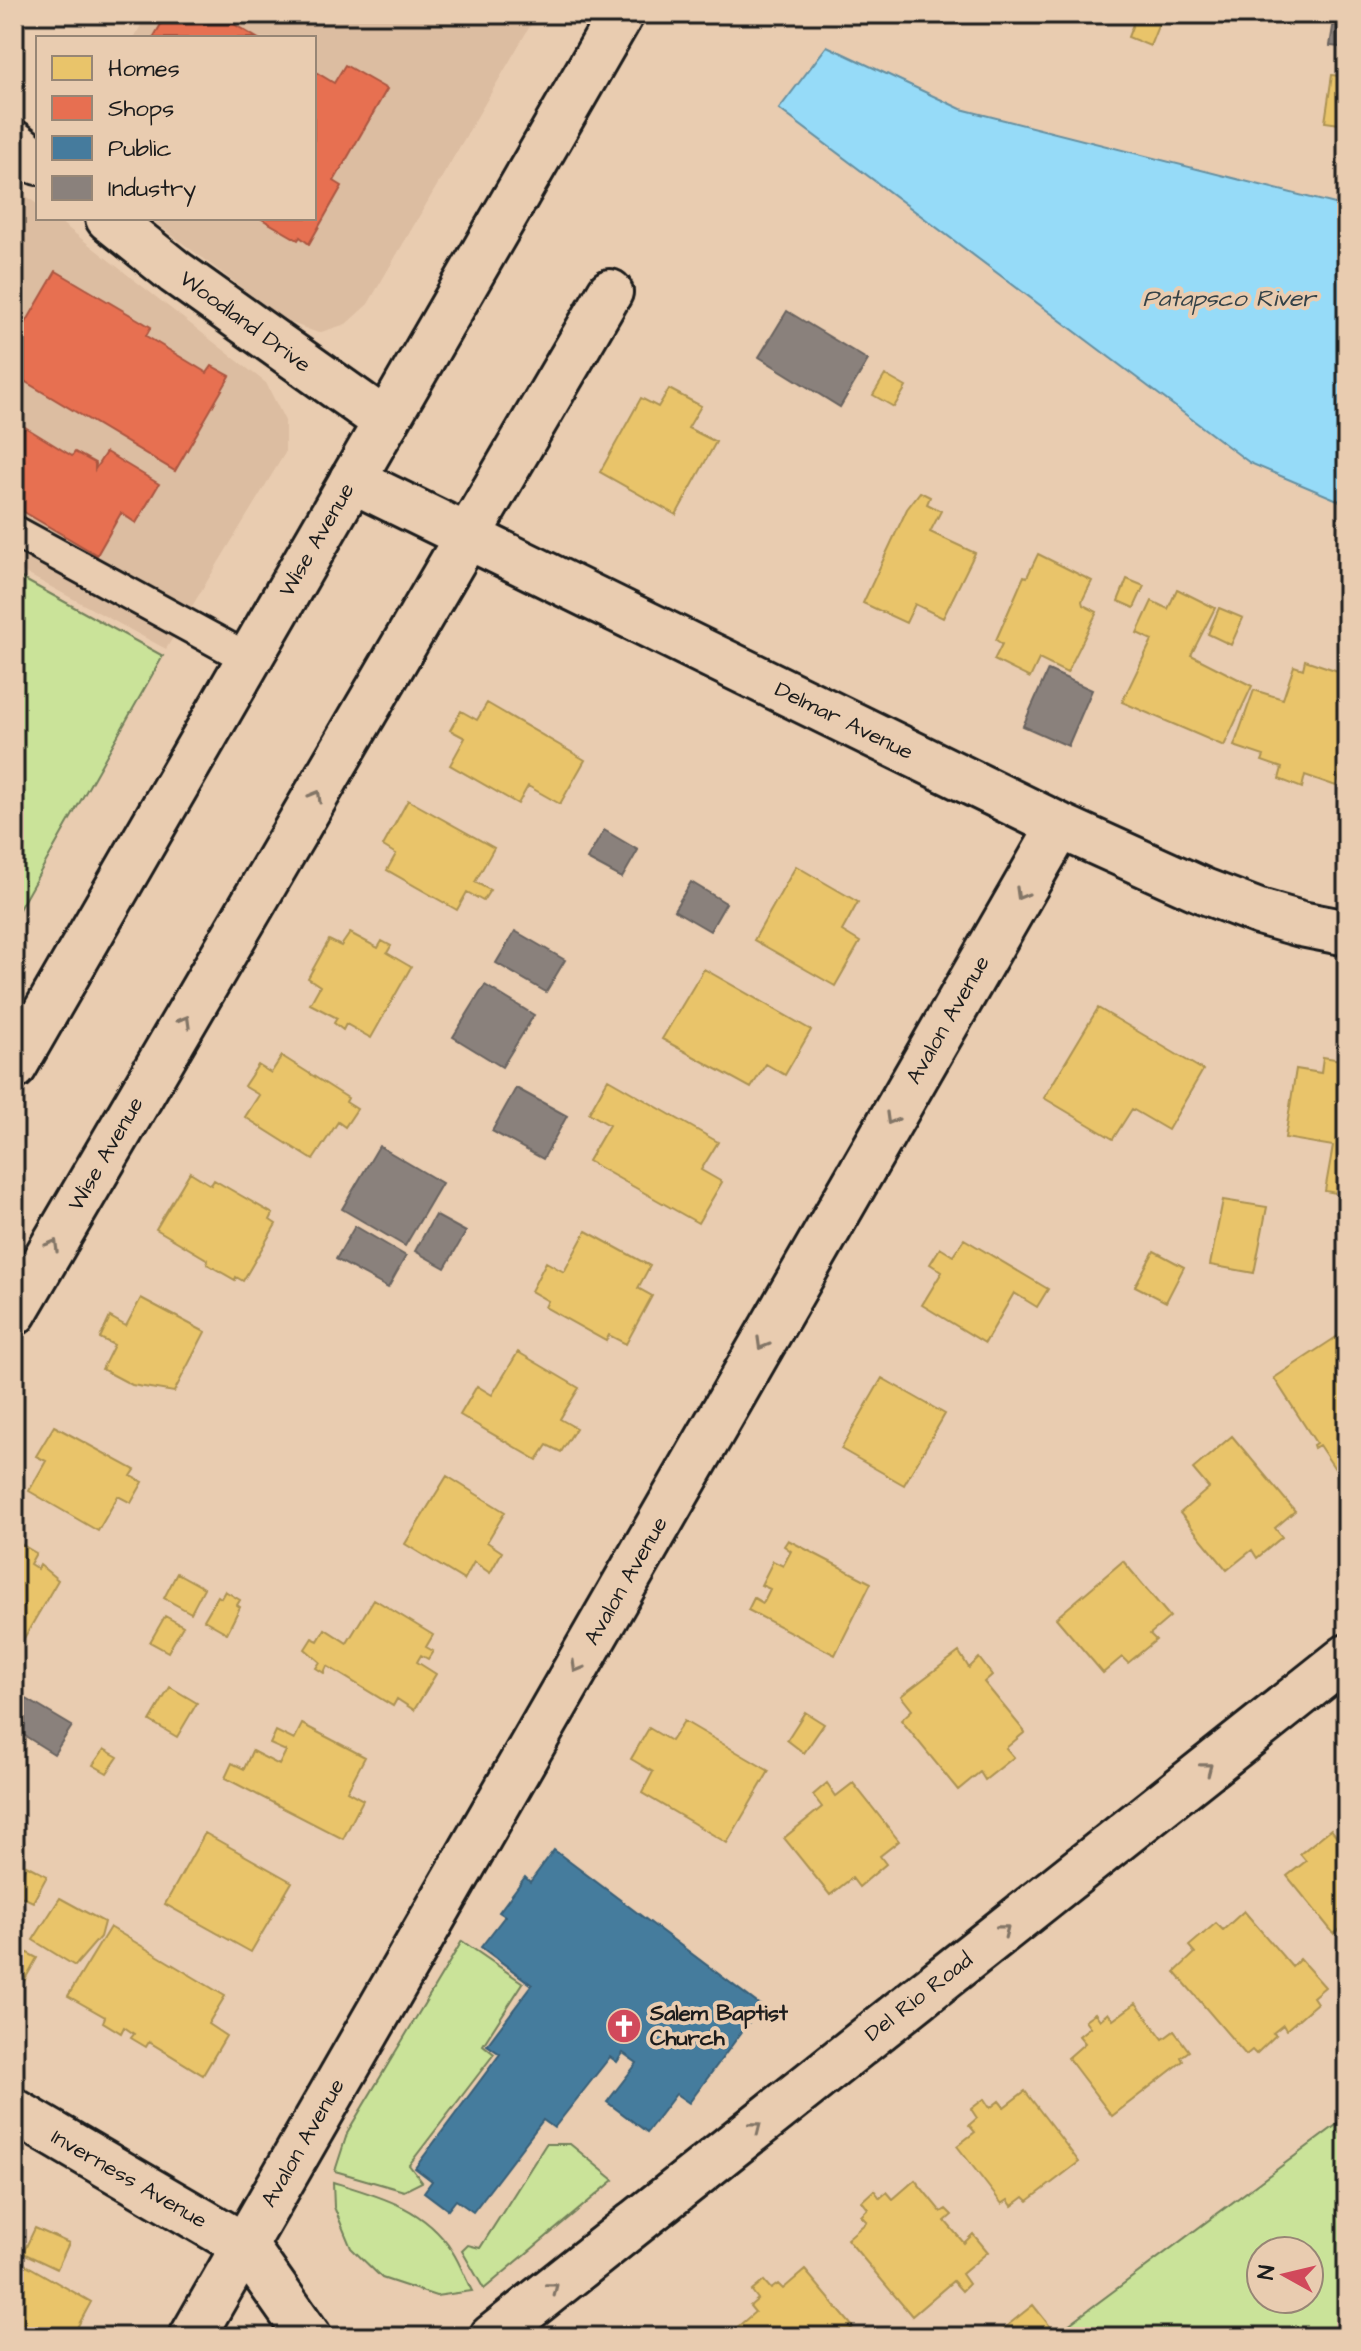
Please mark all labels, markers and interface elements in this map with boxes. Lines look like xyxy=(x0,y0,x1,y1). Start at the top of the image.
legend xyxy=(36,36,316,220)
text: Homes xyxy=(108,52,180,86)
text: Shops xyxy=(108,92,174,126)
text: Public xyxy=(108,132,172,166)
text: Industry xyxy=(108,172,196,207)
street label: Woodland Drive xyxy=(173,264,317,380)
water label: Patapsco River xyxy=(1143,282,1318,316)
street label: Wise Avenue xyxy=(272,477,362,603)
street label: Delmar Avenue xyxy=(770,674,918,768)
one-way arrow xyxy=(306,790,322,805)
one-way arrow xyxy=(1015,885,1031,899)
street label: Avalon Avenue xyxy=(899,950,997,1090)
one-way arrow xyxy=(175,1015,191,1030)
street label: Wise Avenue xyxy=(61,1091,151,1217)
one-way arrow xyxy=(885,1110,901,1125)
one-way arrow xyxy=(43,1239,59,1254)
one-way arrow xyxy=(756,1336,772,1350)
street label: Avalon Avenue xyxy=(577,1511,675,1651)
one-way arrow xyxy=(571,1658,587,1673)
one-way arrow xyxy=(1198,1763,1212,1778)
one-way arrow xyxy=(994,1925,1009,1940)
street label: Del Rio Road xyxy=(859,1945,979,2049)
place label: Salem Baptist Church xyxy=(649,1998,789,2054)
church icon: Salem Baptist Church xyxy=(605,2007,643,2045)
street label: Avalon Avenue xyxy=(254,2073,352,2213)
street label: Inverness Avenue xyxy=(45,2122,213,2236)
one-way arrow xyxy=(747,2122,762,2136)
north arrow xyxy=(1245,2235,1325,2315)
text: N xyxy=(1250,2263,1283,2281)
one-way arrow xyxy=(544,2284,559,2298)

